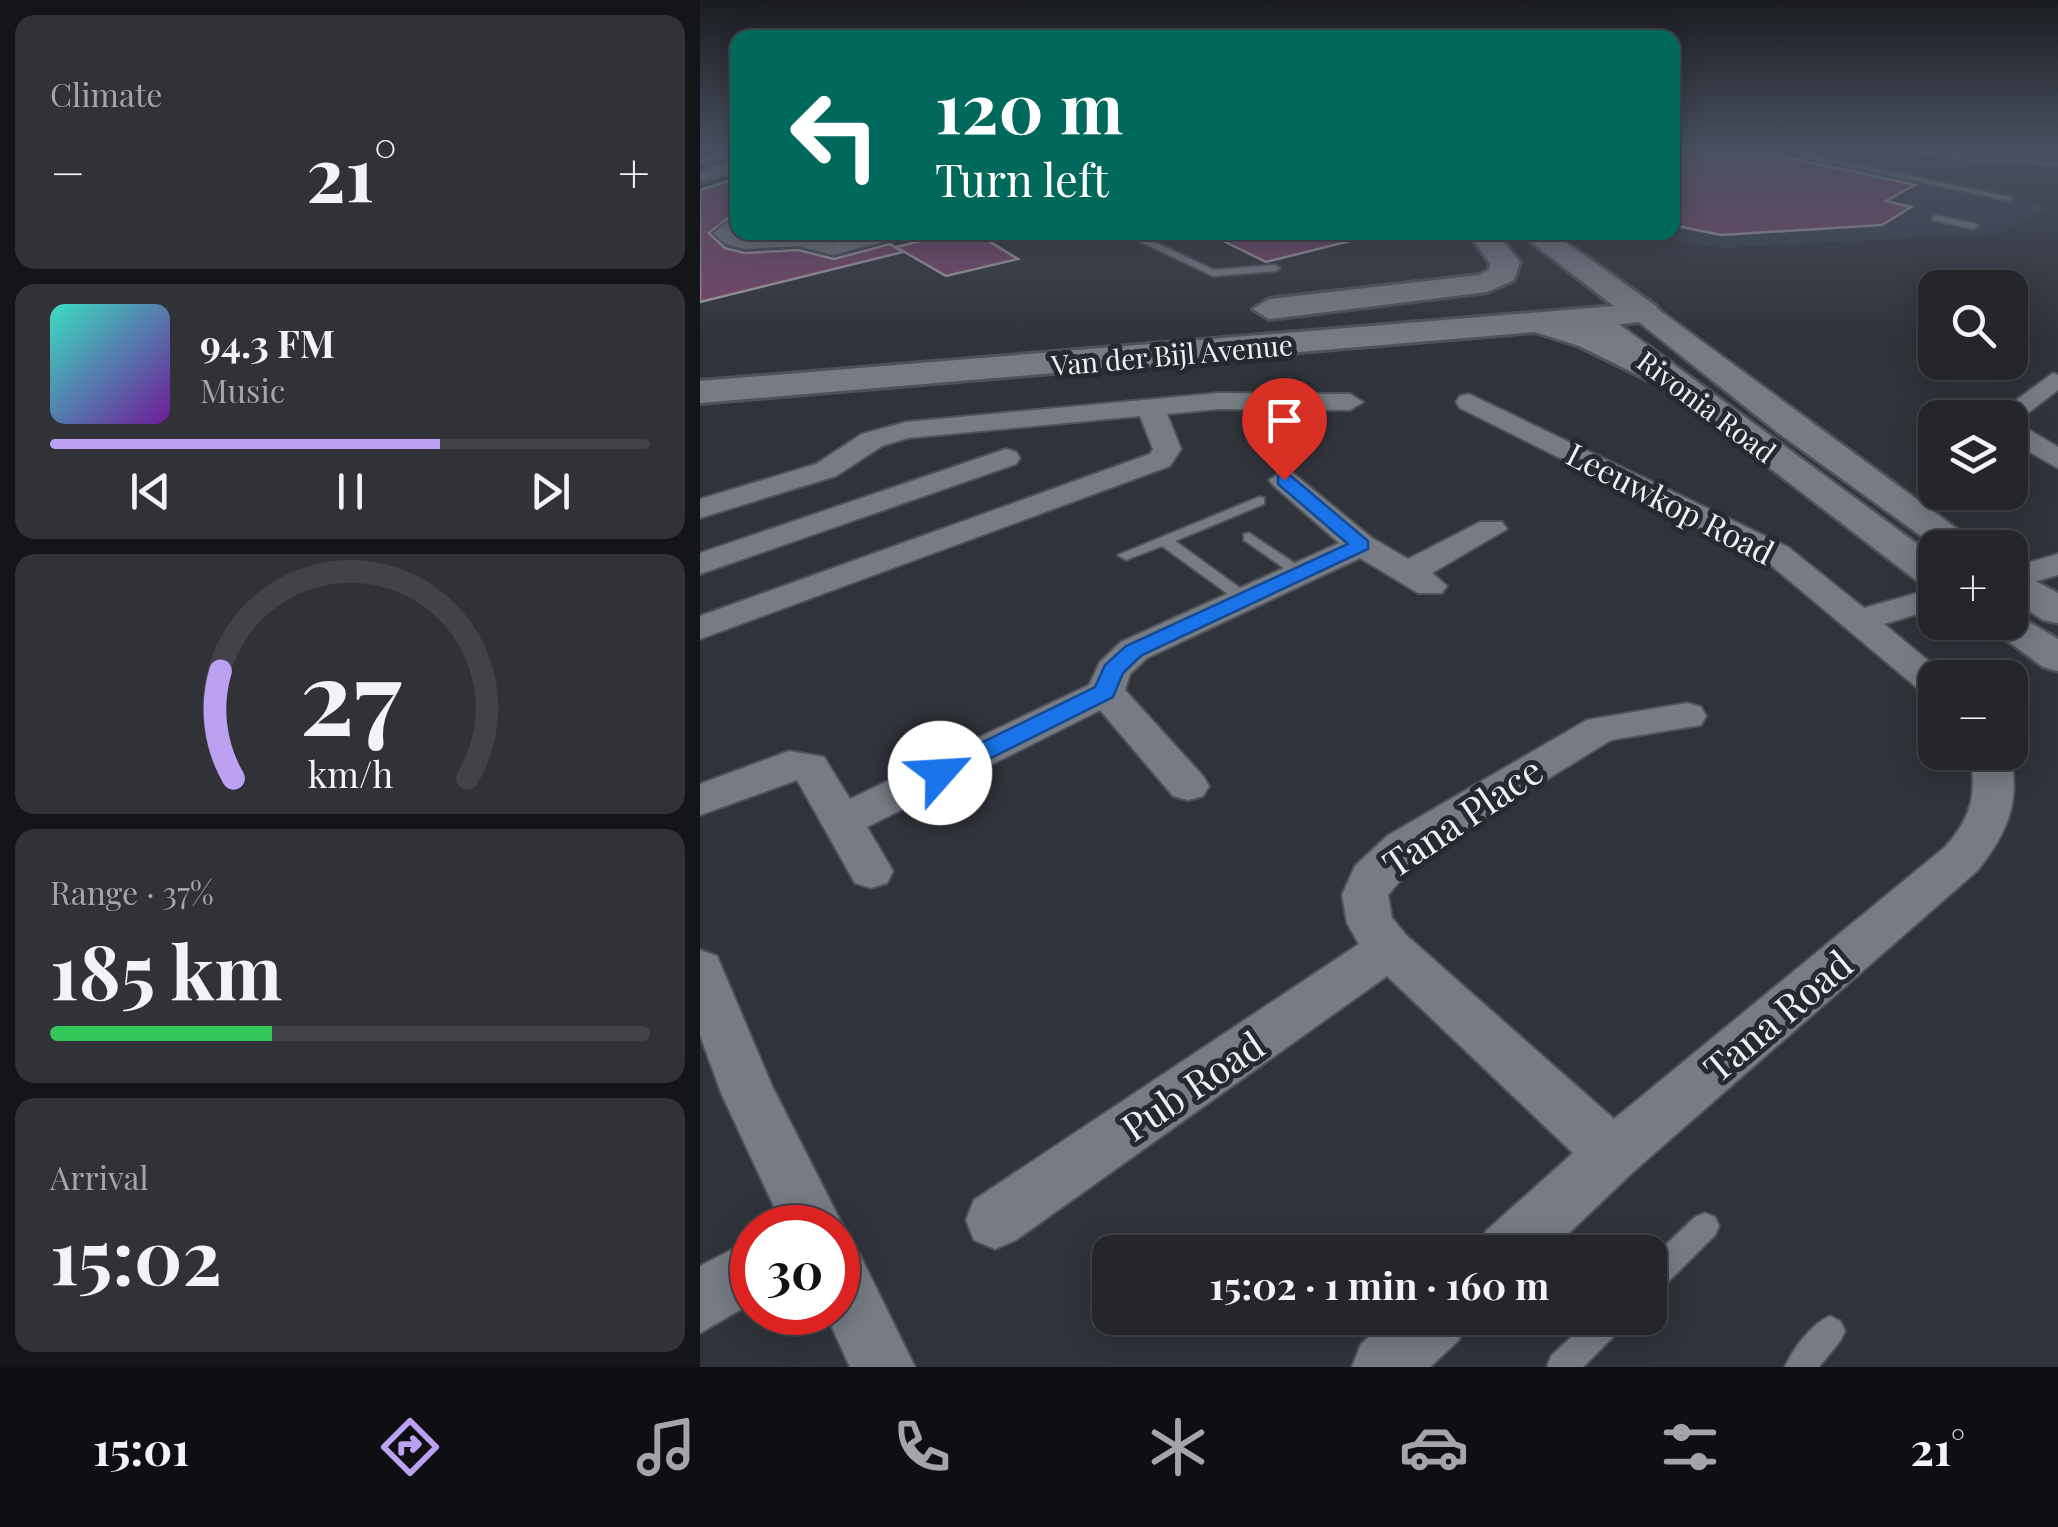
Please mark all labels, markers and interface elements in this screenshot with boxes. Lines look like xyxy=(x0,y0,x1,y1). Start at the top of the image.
text: 120 m xyxy=(935,58,1123,152)
icon: left xyxy=(770,70,900,200)
text: Climate xyxy=(50,72,162,115)
text: 21° xyxy=(306,121,397,221)
text: − xyxy=(50,134,86,208)
text: + xyxy=(618,134,650,208)
text: Turn left xyxy=(935,148,1109,208)
map controls xyxy=(1918,270,2028,770)
button: search xyxy=(1918,270,2028,380)
text: 94.3 FM xyxy=(200,317,335,368)
street label: Van der Bijl Avenue xyxy=(1049,325,1294,383)
street label: Rivonia Road xyxy=(1630,342,1784,470)
text: Music xyxy=(200,368,285,411)
pin xyxy=(1242,378,1327,481)
icon: arrive xyxy=(1257,393,1312,448)
button: layers xyxy=(1918,400,2028,510)
street label: Leeuwkop Road xyxy=(1560,431,1782,573)
icon: previous xyxy=(123,464,178,519)
icon: pause xyxy=(323,464,378,519)
icon: next xyxy=(523,464,578,519)
button: + xyxy=(1918,530,2028,640)
text: 27 xyxy=(299,623,402,762)
button: − xyxy=(1918,660,2028,770)
position arrow xyxy=(888,721,992,825)
street label: Tana Place xyxy=(1372,744,1552,888)
text: km/h xyxy=(307,749,393,797)
text: Range · 37% xyxy=(50,870,214,913)
text: 185 km xyxy=(50,919,282,1019)
street label: Tana Road xyxy=(1692,938,1862,1092)
street label: Pub Road xyxy=(1111,1019,1273,1151)
text: Arrival xyxy=(50,1155,149,1198)
text: 15:02 xyxy=(50,1204,222,1304)
speed limit sign: 30 xyxy=(730,1205,860,1335)
text: 15:02 · 1 min · 160 m xyxy=(1210,1259,1549,1310)
icon: directions xyxy=(375,1412,445,1482)
icon: music xyxy=(631,1412,701,1482)
icon: phone xyxy=(887,1412,957,1482)
icon: climate xyxy=(1143,1412,1213,1482)
icon: car xyxy=(1399,1412,1469,1482)
icon: filters xyxy=(1655,1412,1725,1482)
text: 15:01 xyxy=(93,1417,190,1477)
text: 21° xyxy=(1911,1417,1965,1477)

